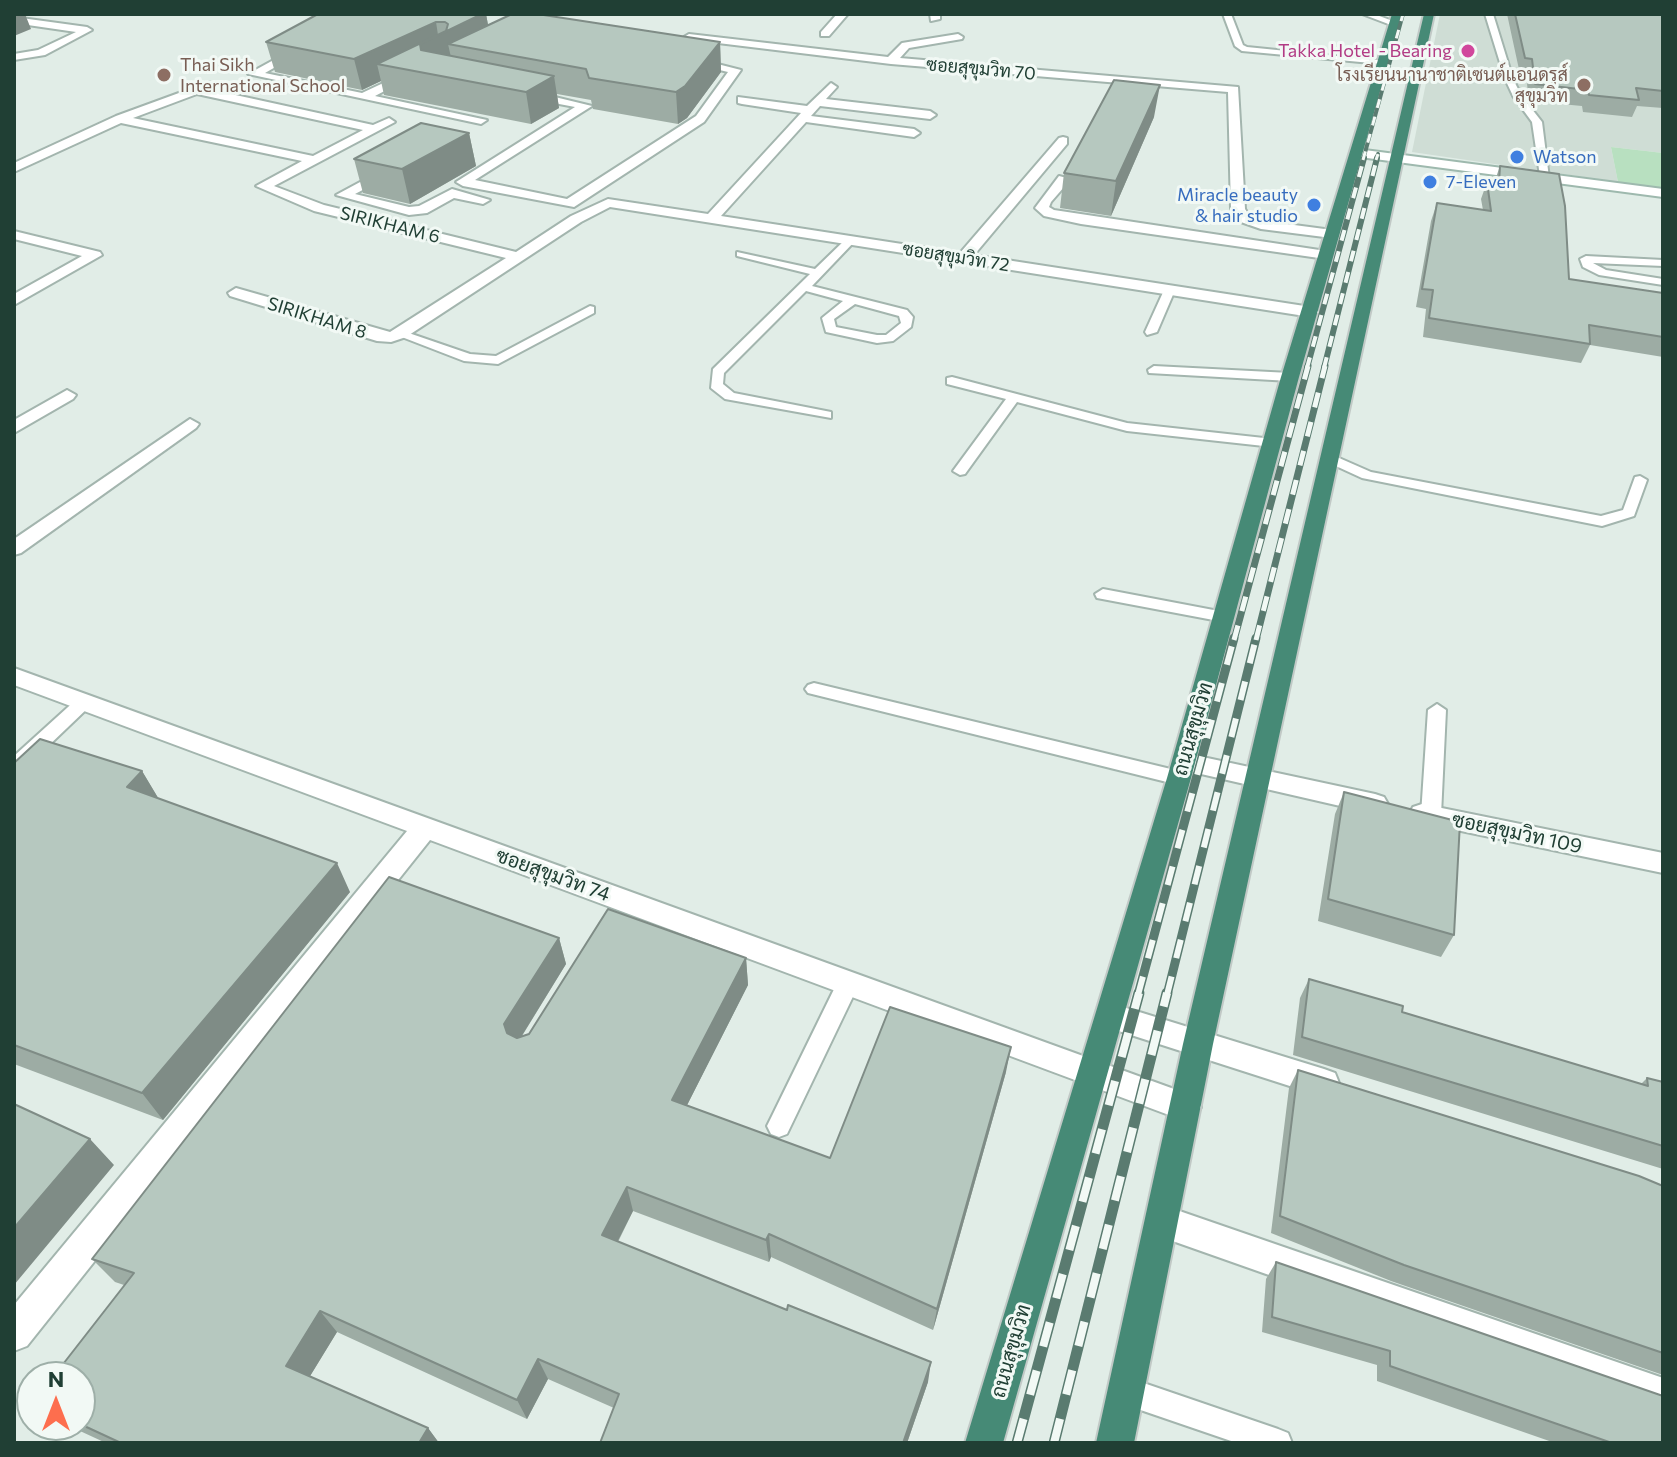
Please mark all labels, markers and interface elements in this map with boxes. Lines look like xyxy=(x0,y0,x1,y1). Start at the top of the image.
place label: Takka Hotel - Bearing xyxy=(1278,40,1452,62)
marker: Takka Hotel - Bearing xyxy=(1459,42,1477,60)
street label: ซอยสุขุมวิท 70 xyxy=(925,53,1037,85)
place label: Thai Sikh International School xyxy=(180,54,345,96)
place label: โรงเรียนนานาชาติเซนต์แอนดรูส์ สุขุมวิท xyxy=(1336,64,1568,106)
marker: Thai Sikh International School xyxy=(155,66,173,84)
marker: โรงเรียนนานาชาติเซนต์แอนดรูส์ สุขุมวิท xyxy=(1575,76,1593,94)
place label: Watson xyxy=(1533,146,1596,168)
marker: Watson xyxy=(1508,148,1526,166)
place label: 7-Eleven xyxy=(1446,171,1516,193)
marker: 7-Eleven xyxy=(1421,173,1439,191)
place label: Miracle beauty & hair studio xyxy=(1177,184,1298,226)
marker: Miracle beauty & hair studio xyxy=(1305,196,1323,214)
street label: SIRIKHAM 6 xyxy=(338,202,442,248)
street label: ซอยสุขุมวิท 72 xyxy=(901,238,1011,276)
street label: SIRIKHAM 8 xyxy=(265,293,369,343)
street label: ถนนสุขุมวิท xyxy=(1168,679,1218,779)
street label: ซอยสุขุมวิท 109 xyxy=(1450,808,1584,858)
street label: ซอยสุขุมวิท 74 xyxy=(493,843,613,907)
street label: ถนนสุขุมวิท xyxy=(986,1301,1036,1401)
north arrow xyxy=(16,1361,96,1441)
text: N xyxy=(48,1365,64,1392)

